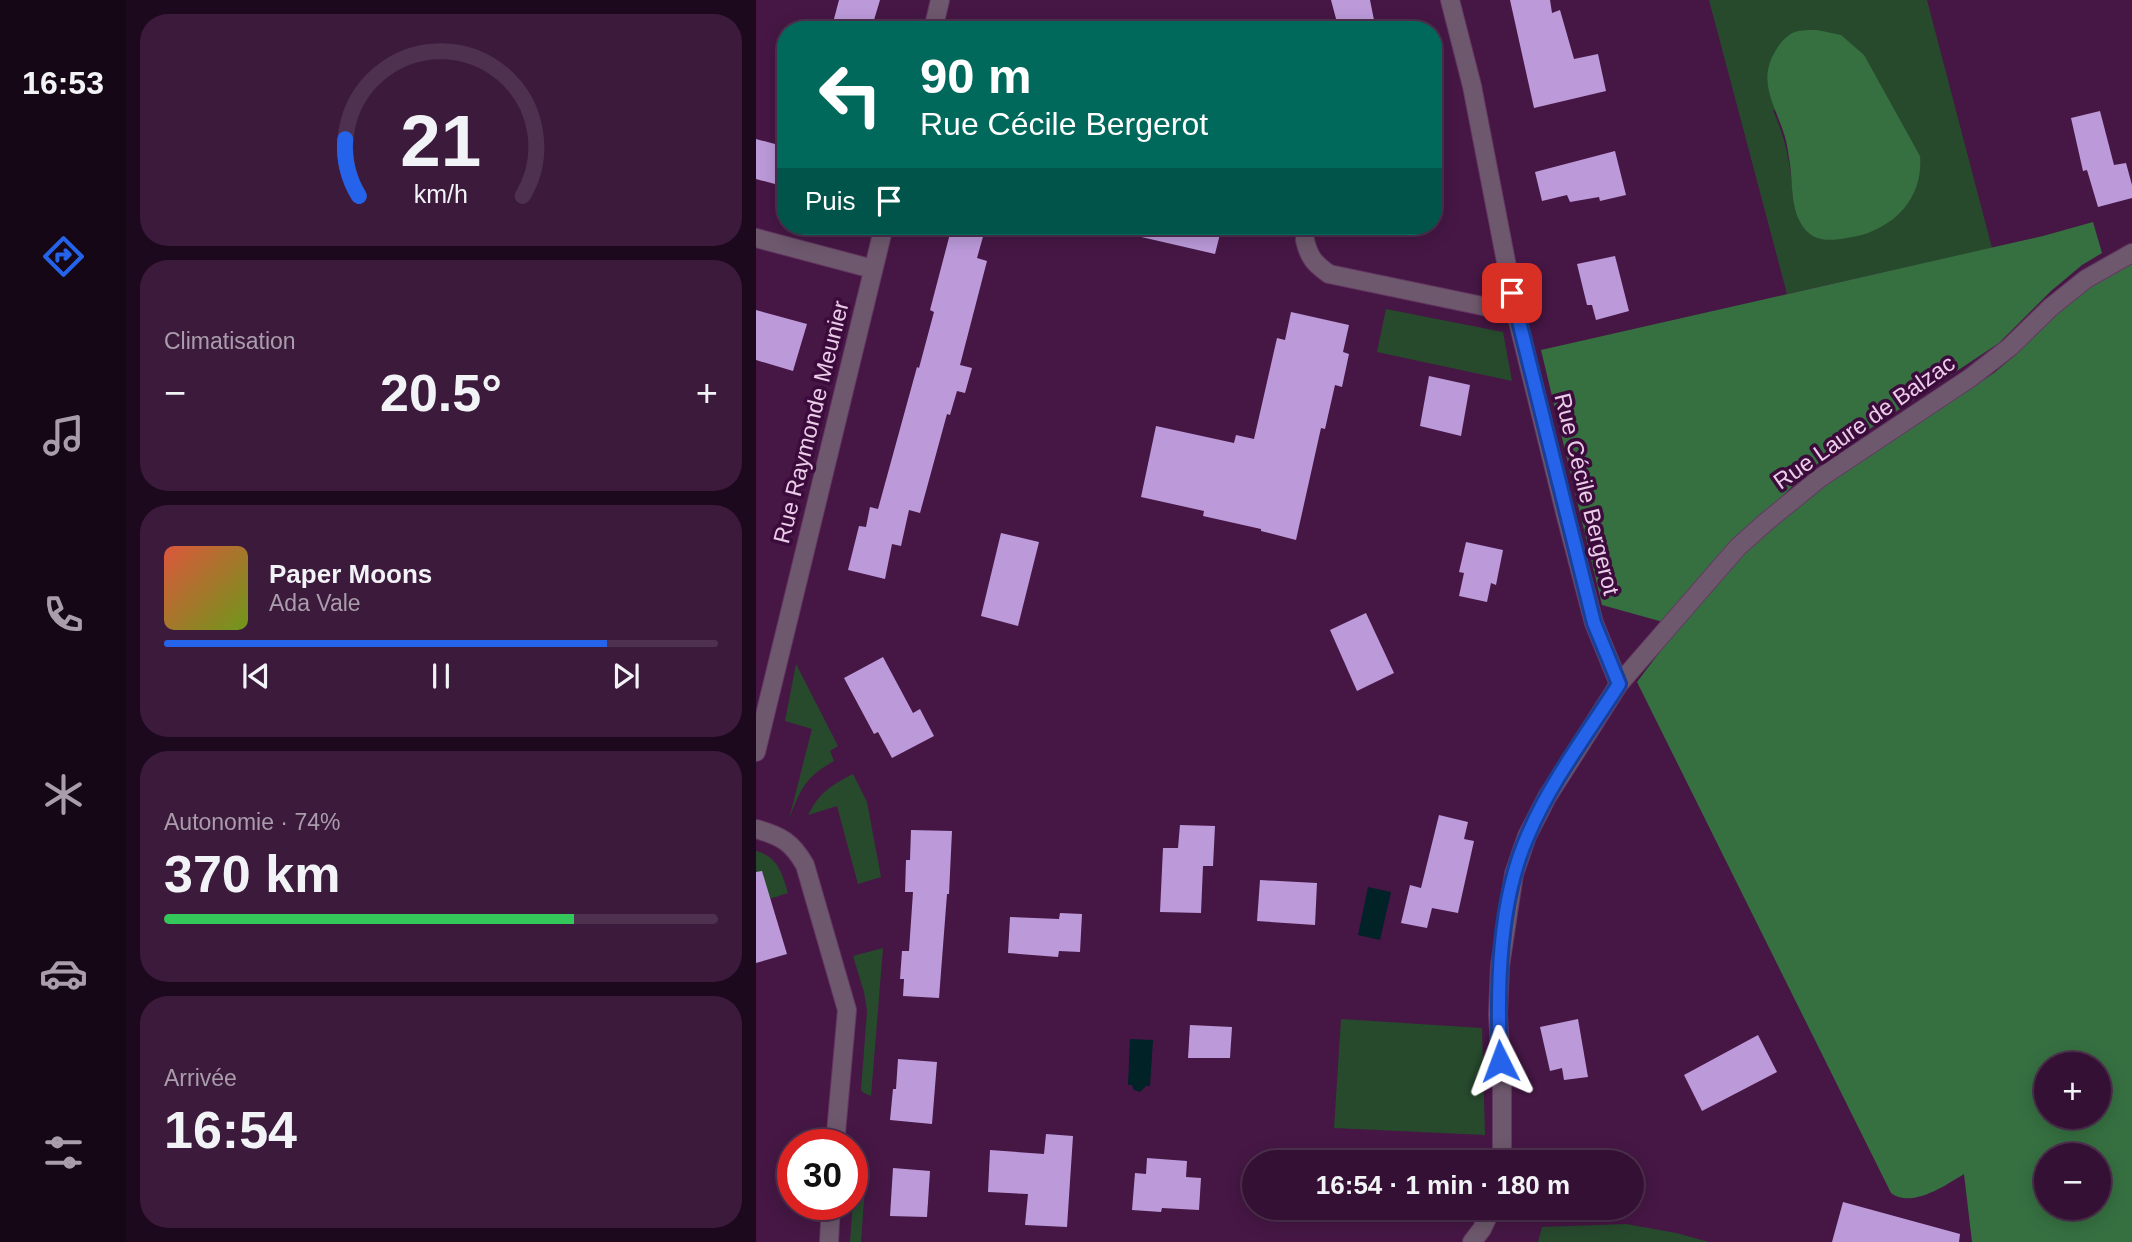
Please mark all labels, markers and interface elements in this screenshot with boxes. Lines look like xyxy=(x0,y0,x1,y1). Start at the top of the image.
icon: left xyxy=(805,49,896,140)
text: 90 m xyxy=(920,49,1032,103)
text: 16:53 xyxy=(22,65,104,101)
text: 21 xyxy=(401,100,481,181)
text: Rue Cécile Bergerot xyxy=(920,106,1208,142)
text: km/h xyxy=(414,180,468,208)
icon: arrive xyxy=(870,182,908,220)
text: Puis xyxy=(805,186,856,216)
icon: directions xyxy=(39,232,88,281)
pin xyxy=(1482,263,1542,323)
icon: arrive xyxy=(1493,274,1531,312)
street label: Rue Raymonde Meunier xyxy=(768,298,854,546)
text: Climatisation xyxy=(164,328,296,354)
street label: Rue Laure de Balzac xyxy=(1769,350,1959,494)
text: 20.5° xyxy=(380,364,502,422)
text: − xyxy=(164,372,186,414)
text: + xyxy=(696,372,718,414)
street label: Rue Cécile Bergerot xyxy=(1549,390,1625,598)
icon: music xyxy=(39,411,88,460)
text: Paper Moons xyxy=(269,559,432,589)
icon: phone xyxy=(39,590,88,639)
text: Ada Vale xyxy=(269,590,361,616)
icon: previous xyxy=(237,657,275,695)
icon: pause xyxy=(422,657,460,695)
icon: next xyxy=(607,657,645,695)
icon: climate xyxy=(39,770,88,819)
text: Autonomie · 74% xyxy=(164,809,340,835)
text: 370 km xyxy=(164,845,340,903)
icon: car xyxy=(39,949,88,998)
position arrow xyxy=(1463,1024,1537,1098)
map controls xyxy=(2034,1052,2111,1220)
button: + xyxy=(2034,1052,2111,1129)
text: Arrivée xyxy=(164,1065,237,1091)
text: 16:54 xyxy=(164,1101,297,1159)
icon: filters xyxy=(39,1128,88,1177)
speed limit sign: 30 xyxy=(777,1129,868,1220)
button: − xyxy=(2034,1143,2111,1220)
text: 16:54 · 1 min · 180 m xyxy=(1316,1170,1570,1200)

